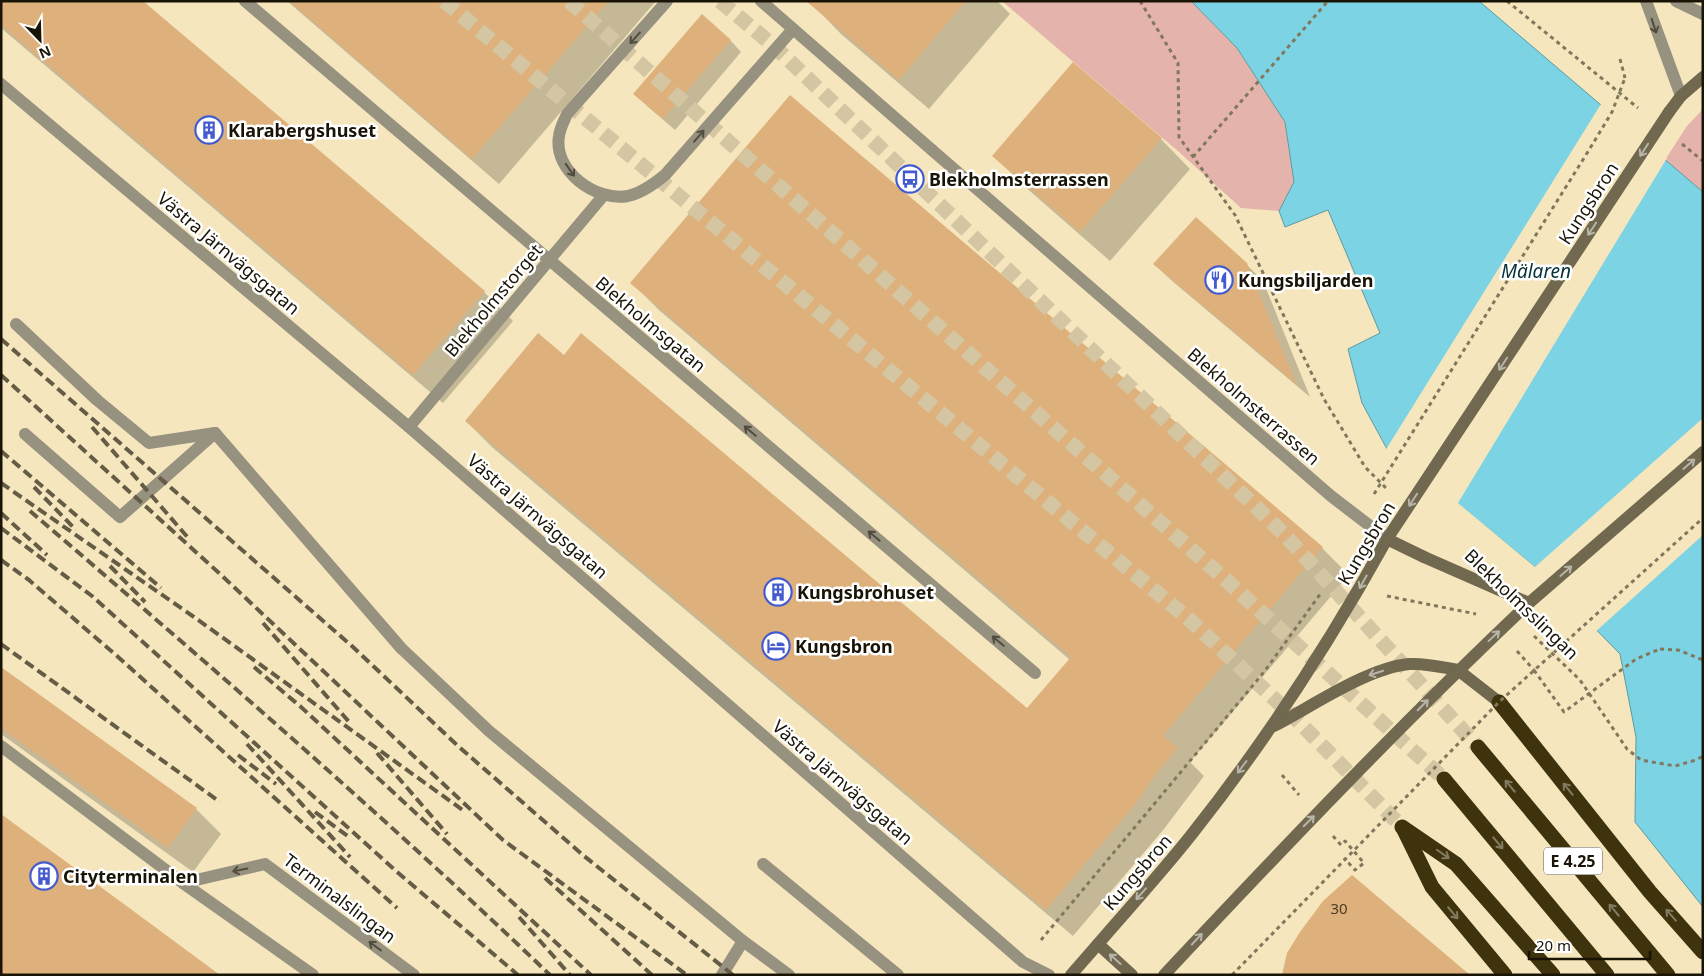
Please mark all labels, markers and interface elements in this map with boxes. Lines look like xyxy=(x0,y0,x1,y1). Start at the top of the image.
north arrow xyxy=(15,15,65,65)
one-way arrow xyxy=(1650,17,1659,33)
one-way arrow xyxy=(629,31,641,44)
text: N xyxy=(36,41,54,63)
building icon: Klarabergshuset xyxy=(194,115,224,145)
place label: Klarabergshuset xyxy=(228,118,376,142)
one-way arrow xyxy=(694,130,705,143)
one-way arrow xyxy=(1639,143,1649,157)
street label: Kungsbron xyxy=(1553,157,1623,249)
one-way arrow xyxy=(565,163,575,177)
bus stop icon: Blekholmsterrassen xyxy=(895,164,925,194)
place label: Blekholmsterrassen xyxy=(929,167,1109,191)
street label: Västra Järnvägsgatan xyxy=(153,186,305,320)
one-way arrow xyxy=(1587,221,1597,235)
street label: Blekholmstorget xyxy=(439,238,548,362)
water label: Mälaren xyxy=(1501,258,1571,284)
restaurant icon: Kungsbiljarden xyxy=(1204,265,1234,295)
place label: Kungsbiljarden xyxy=(1238,268,1374,292)
street label: Blekholmsgatan xyxy=(591,271,711,377)
street label: Blekholmsterrassen xyxy=(1183,342,1325,470)
one-way arrow xyxy=(1498,357,1508,371)
one-way arrow xyxy=(744,425,757,436)
street label: Västra Järnvägsgatan xyxy=(463,448,613,584)
one-way arrow xyxy=(1682,459,1695,470)
one-way arrow xyxy=(1408,492,1418,506)
street label: Kungsbron xyxy=(1332,497,1400,589)
one-way arrow xyxy=(867,530,880,542)
street label: Blekholmsslingan xyxy=(1460,543,1584,665)
one-way arrow xyxy=(1560,565,1573,576)
one-way arrow xyxy=(1358,574,1367,589)
building icon: Kungsbrohuset xyxy=(763,577,793,607)
place label: Kungsbrohuset xyxy=(797,580,934,604)
one-way arrow xyxy=(1487,630,1500,642)
hotel icon: Kungsbron xyxy=(761,631,791,661)
place label: Kungsbron xyxy=(795,634,893,658)
one-way arrow xyxy=(991,636,1004,647)
one-way arrow xyxy=(1368,669,1384,679)
one-way arrow xyxy=(1417,699,1429,712)
street label: Västra Järnvägsgatan xyxy=(768,714,918,850)
one-way arrow xyxy=(1237,760,1248,773)
one-way arrow xyxy=(1505,779,1516,792)
one-way arrow xyxy=(1563,783,1574,796)
one-way arrow xyxy=(1303,815,1315,828)
street label: Kungsbron xyxy=(1097,829,1177,915)
one-way arrow xyxy=(1492,837,1503,850)
street label: Terminalslingan xyxy=(279,848,401,948)
road number: E 4.25 xyxy=(1544,848,1602,874)
one-way arrow xyxy=(1435,849,1449,859)
building icon: Cityterminalen xyxy=(29,861,59,891)
place label: Cityterminalen xyxy=(63,864,198,888)
one-way arrow xyxy=(232,866,248,875)
one-way arrow xyxy=(1135,887,1147,900)
house number: 30 xyxy=(1330,898,1348,918)
one-way arrow xyxy=(1608,904,1620,917)
one-way arrow xyxy=(1448,907,1459,920)
one-way arrow xyxy=(1665,909,1676,922)
scale bar xyxy=(1529,928,1650,960)
one-way arrow xyxy=(1191,933,1203,945)
text: 20 m xyxy=(1536,935,1571,955)
one-way arrow xyxy=(369,940,382,951)
one-way arrow xyxy=(1109,954,1122,965)

